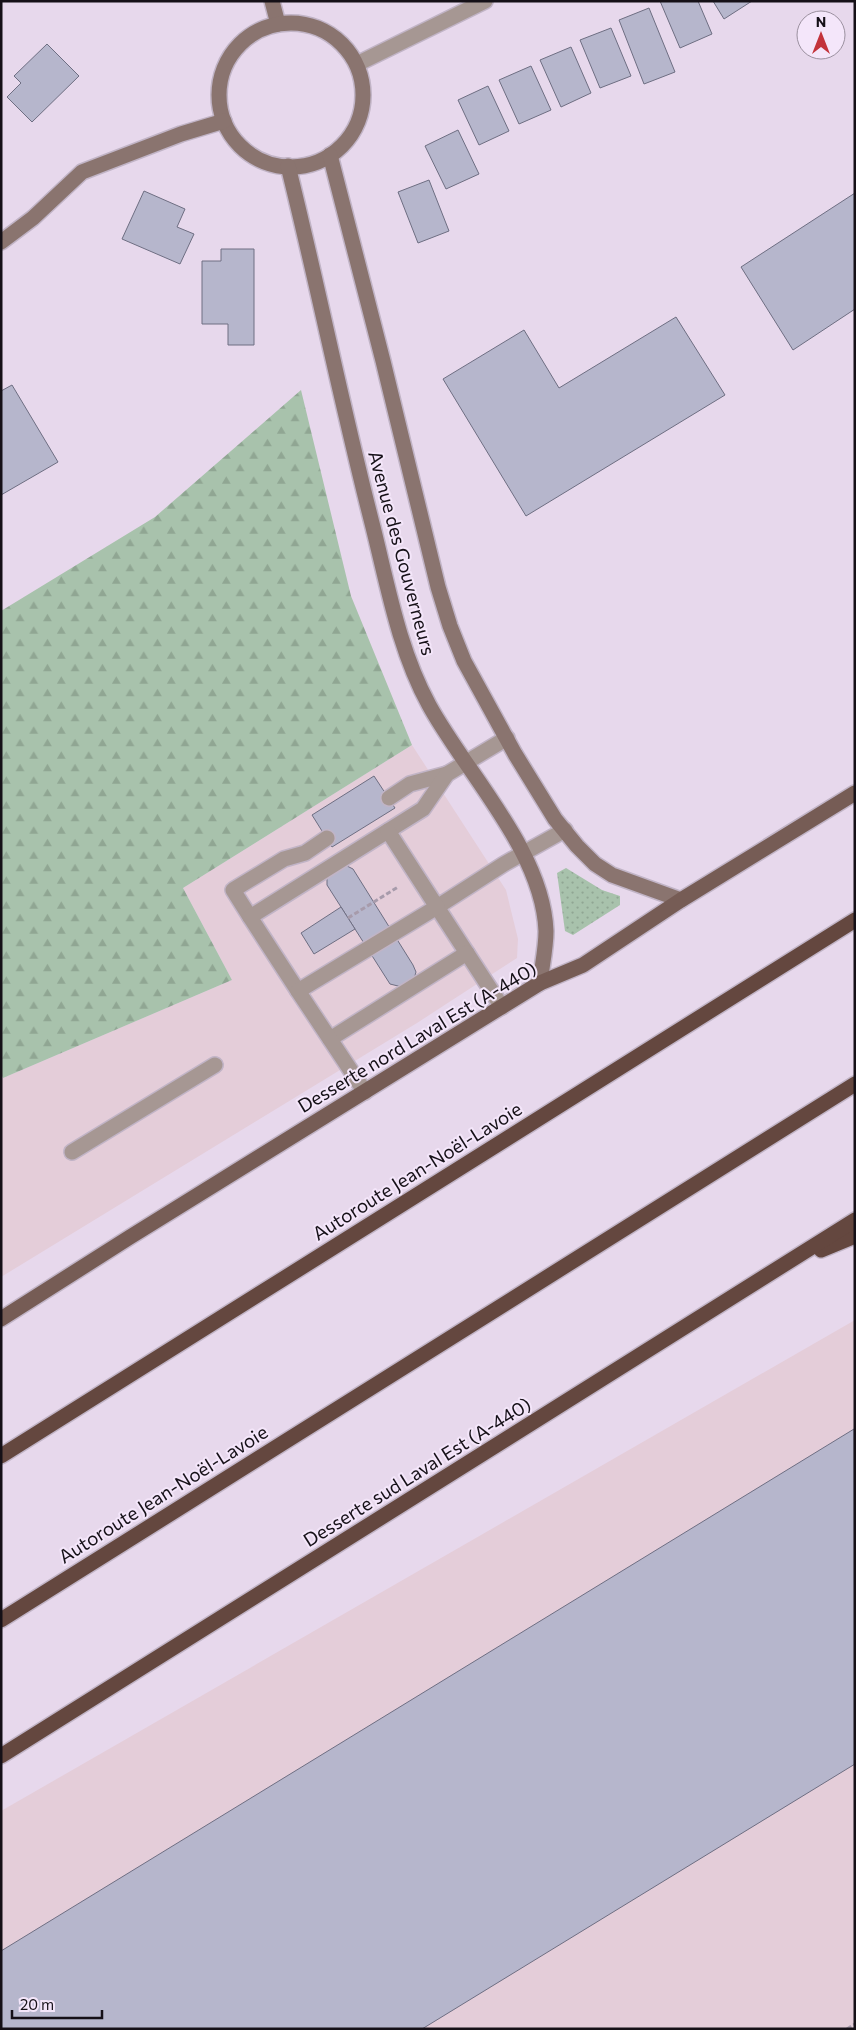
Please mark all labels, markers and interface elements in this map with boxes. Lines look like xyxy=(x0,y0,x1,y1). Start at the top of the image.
north arrow xyxy=(796,10,846,60)
text: N xyxy=(816,13,826,30)
street label: Avenue des Gouverneurs xyxy=(364,448,441,658)
street label: Desserte nord Laval Est (A-440) xyxy=(293,956,540,1117)
street label: Autoroute Jean-Noël-Lavoie xyxy=(308,1097,526,1245)
street label: Desserte sud Laval Est (A-440) xyxy=(299,1392,535,1551)
street label: Autoroute Jean-Noël-Lavoie xyxy=(54,1420,272,1568)
scale bar xyxy=(12,1988,102,2020)
text: 20 m xyxy=(20,1995,54,2013)

